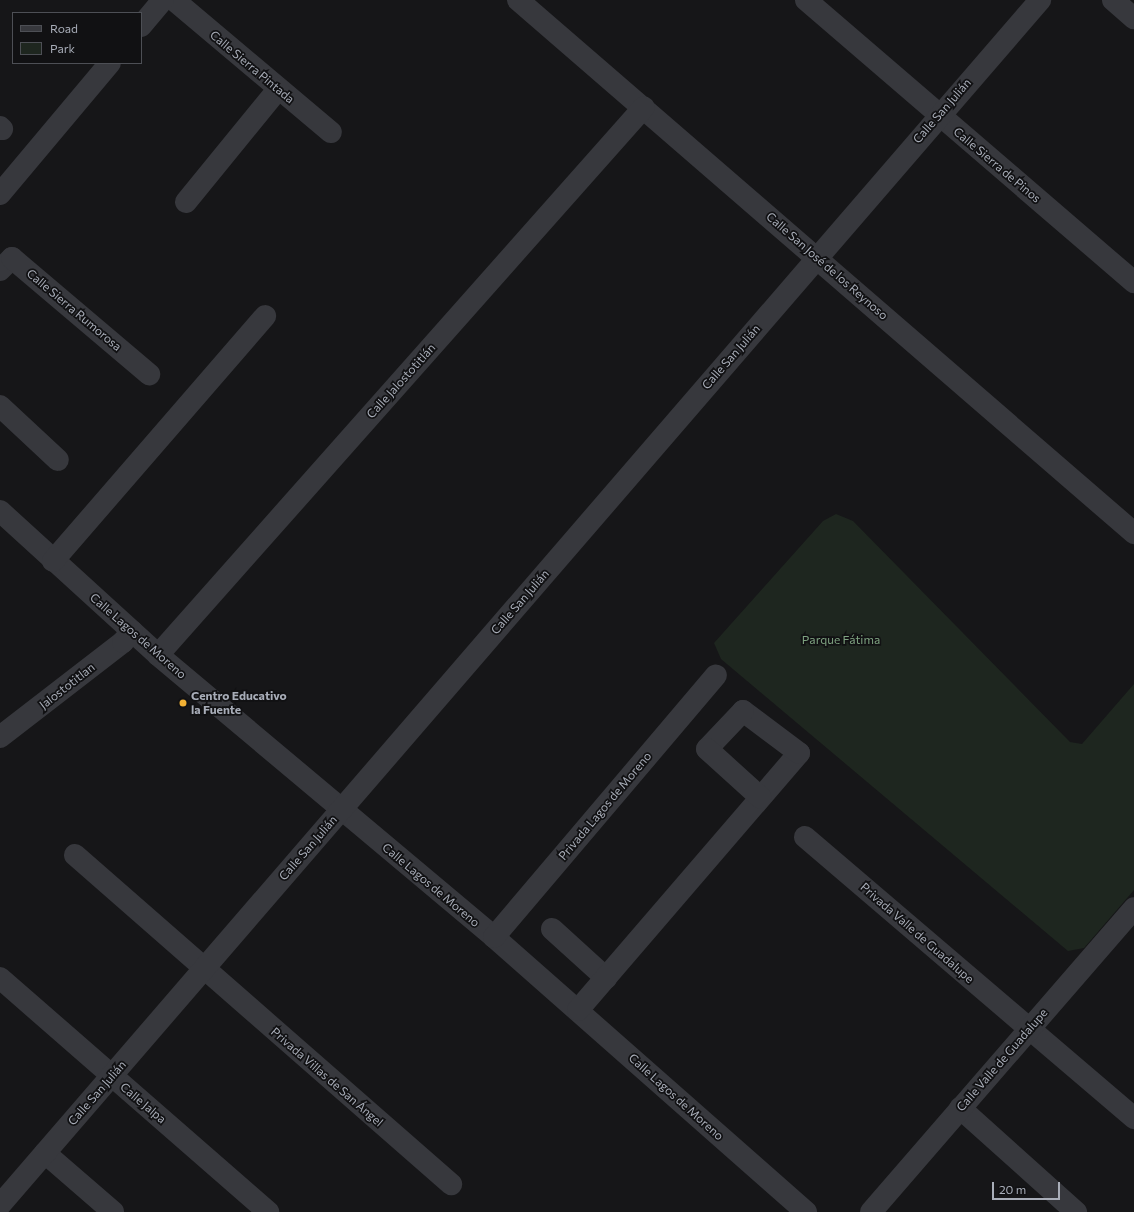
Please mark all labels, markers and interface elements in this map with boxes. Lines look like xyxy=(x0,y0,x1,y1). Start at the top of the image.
legend xyxy=(12,12,142,64)
text: Road xyxy=(50,21,78,35)
street label: Calle Sierra Pintada xyxy=(207,28,297,106)
text: Park xyxy=(50,41,75,55)
street label: Calle San Julián xyxy=(910,76,974,146)
street label: Calle Sierra de Pinos xyxy=(951,124,1043,206)
street label: Calle San José de los Reynoso xyxy=(763,209,891,323)
street label: Calle Sierra Rumorosa xyxy=(24,266,124,354)
street label: Calle San Julián xyxy=(699,322,763,392)
street label: Calle Jalostotitlán xyxy=(364,341,438,421)
street label: Calle San Julián xyxy=(488,567,552,637)
street label: Calle Lagos de Moreno xyxy=(87,590,189,682)
park label: Parque Fátima xyxy=(802,633,880,647)
street label: Jalostotitlan xyxy=(36,660,98,712)
place label: Centro Educativo la Fuente xyxy=(191,689,287,717)
marker: Centro Educativo la Fuente xyxy=(178,698,188,708)
street label: Privada Lagos de Moreno xyxy=(556,749,654,863)
street label: Calle San Julián xyxy=(276,813,340,883)
street label: Calle Lagos de Moreno xyxy=(379,840,483,930)
street label: Privada Valle de Guadalupe xyxy=(857,880,977,986)
street label: Calle Valle de Guadalupe xyxy=(953,1006,1051,1114)
street label: Privada Villas de San Ángel xyxy=(268,1024,386,1130)
street label: Calle Lagos de Moreno xyxy=(626,1051,726,1143)
street label: Calle San Julián xyxy=(65,1058,129,1128)
street label: Calle Jalpa xyxy=(117,1080,169,1126)
scale bar xyxy=(994,1174,1062,1200)
text: 20 m xyxy=(999,1182,1026,1196)

